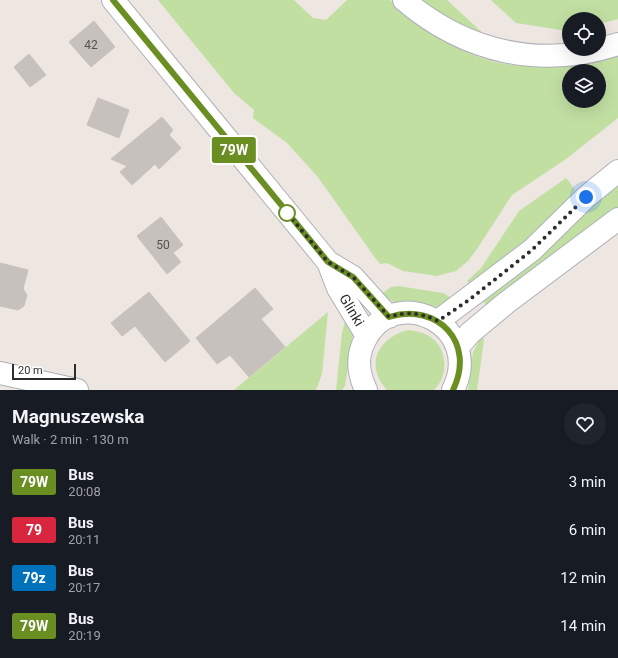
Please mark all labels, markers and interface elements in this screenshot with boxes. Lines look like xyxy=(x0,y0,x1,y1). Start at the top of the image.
map controls xyxy=(562,12,606,108)
button: locate xyxy=(562,12,606,56)
house number: 42 xyxy=(84,38,98,52)
button: layers xyxy=(562,64,606,108)
line badge: 79W xyxy=(211,137,257,163)
text: 79W xyxy=(220,142,248,158)
your location xyxy=(576,187,596,207)
unlabelled marker xyxy=(278,204,296,222)
house number: 50 xyxy=(156,238,170,252)
street label: Glinki xyxy=(336,291,368,329)
scale bar xyxy=(12,362,76,381)
text: 20 m xyxy=(18,364,43,377)
button: heart xyxy=(564,403,606,445)
text: Magnuszewska xyxy=(12,405,145,428)
text: Walk · 2 min · 130 m xyxy=(12,432,129,447)
text: Bus xyxy=(68,466,94,484)
text: 3 min xyxy=(569,473,606,491)
text: 79W xyxy=(20,474,48,490)
text: 20:08 xyxy=(68,484,101,499)
text: Bus xyxy=(68,514,94,532)
text: 6 min xyxy=(569,521,606,539)
text: 79 xyxy=(26,522,42,538)
text: 20:11 xyxy=(68,532,100,547)
text: Bus xyxy=(68,562,94,580)
text: 12 min xyxy=(560,569,606,587)
text: 79z xyxy=(22,570,46,586)
text: 20:17 xyxy=(68,580,100,595)
text: Bus xyxy=(68,610,94,628)
text: 14 min xyxy=(560,617,606,635)
text: 79W xyxy=(20,618,48,634)
text: 20:19 xyxy=(68,628,101,643)

